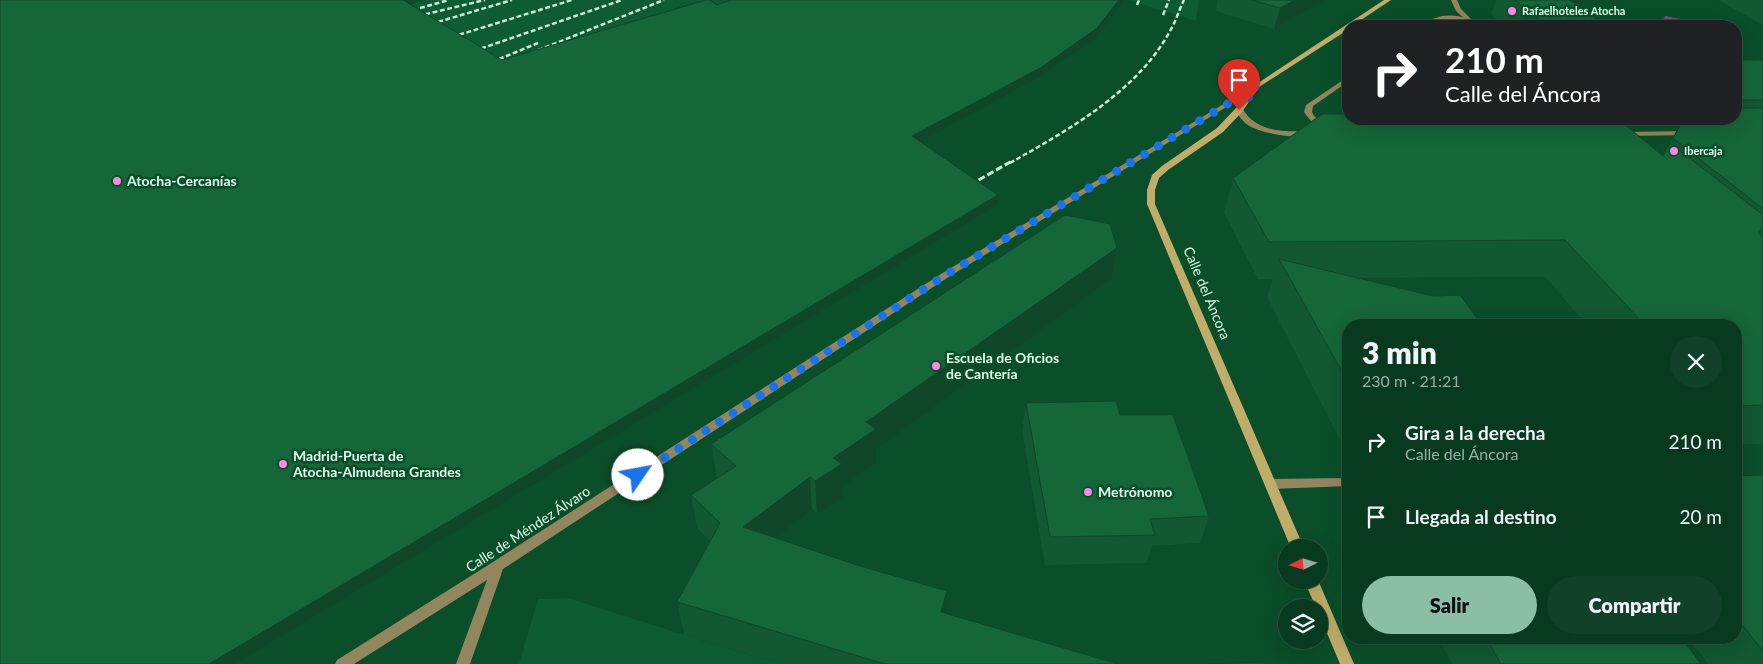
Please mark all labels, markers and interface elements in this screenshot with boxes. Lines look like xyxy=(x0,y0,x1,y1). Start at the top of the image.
place label: Rafaelhoteles Atocha xyxy=(1522,4,1625,17)
marker: Rafaelhoteles Atocha xyxy=(1506,5,1518,17)
text: 210 m xyxy=(1445,38,1544,80)
icon: right xyxy=(1362,40,1427,105)
pin xyxy=(1218,59,1260,110)
icon: arrive xyxy=(1225,66,1253,94)
text: Calle del Áncora xyxy=(1445,80,1601,107)
place label: Ibercaja xyxy=(1684,144,1723,157)
marker: Ibercaja xyxy=(1668,145,1680,157)
place label: Atocha-Cercanías xyxy=(126,172,237,189)
marker: Atocha-Cercanías xyxy=(111,175,123,187)
street label: Calle del Áncora xyxy=(1180,244,1235,342)
text: 3 min xyxy=(1362,334,1437,370)
button: close xyxy=(1670,336,1722,388)
place label: Escuela de Oficios de Cantería xyxy=(946,349,1059,382)
marker: Escuela de Oficios de Cantería xyxy=(930,360,942,372)
text: 230 m · 21:21 xyxy=(1362,371,1461,390)
text: Gira a la derecha xyxy=(1405,421,1545,444)
icon: right xyxy=(1362,428,1390,456)
text: 210 m xyxy=(1668,430,1722,453)
text: Calle del Áncora xyxy=(1405,444,1518,463)
place label: Madrid-Puerta de Atocha-Almudena Grandes xyxy=(292,447,461,480)
position arrow xyxy=(611,448,663,500)
marker: Madrid-Puerta de Atocha-Almudena Grandes xyxy=(277,458,289,470)
street label: Calle de Méndez Álvaro xyxy=(462,482,593,575)
place label: Metrónomo xyxy=(1098,483,1172,500)
marker: Metrónomo xyxy=(1082,486,1094,498)
icon: arrive xyxy=(1362,503,1390,531)
text: Llegada al destino xyxy=(1405,505,1557,528)
text: 20 m xyxy=(1679,505,1722,528)
north arrow xyxy=(1278,539,1328,589)
map controls xyxy=(1278,539,1328,649)
button: Salir xyxy=(1362,576,1537,634)
button: Compartir xyxy=(1547,576,1722,634)
button: layers xyxy=(1278,599,1328,649)

